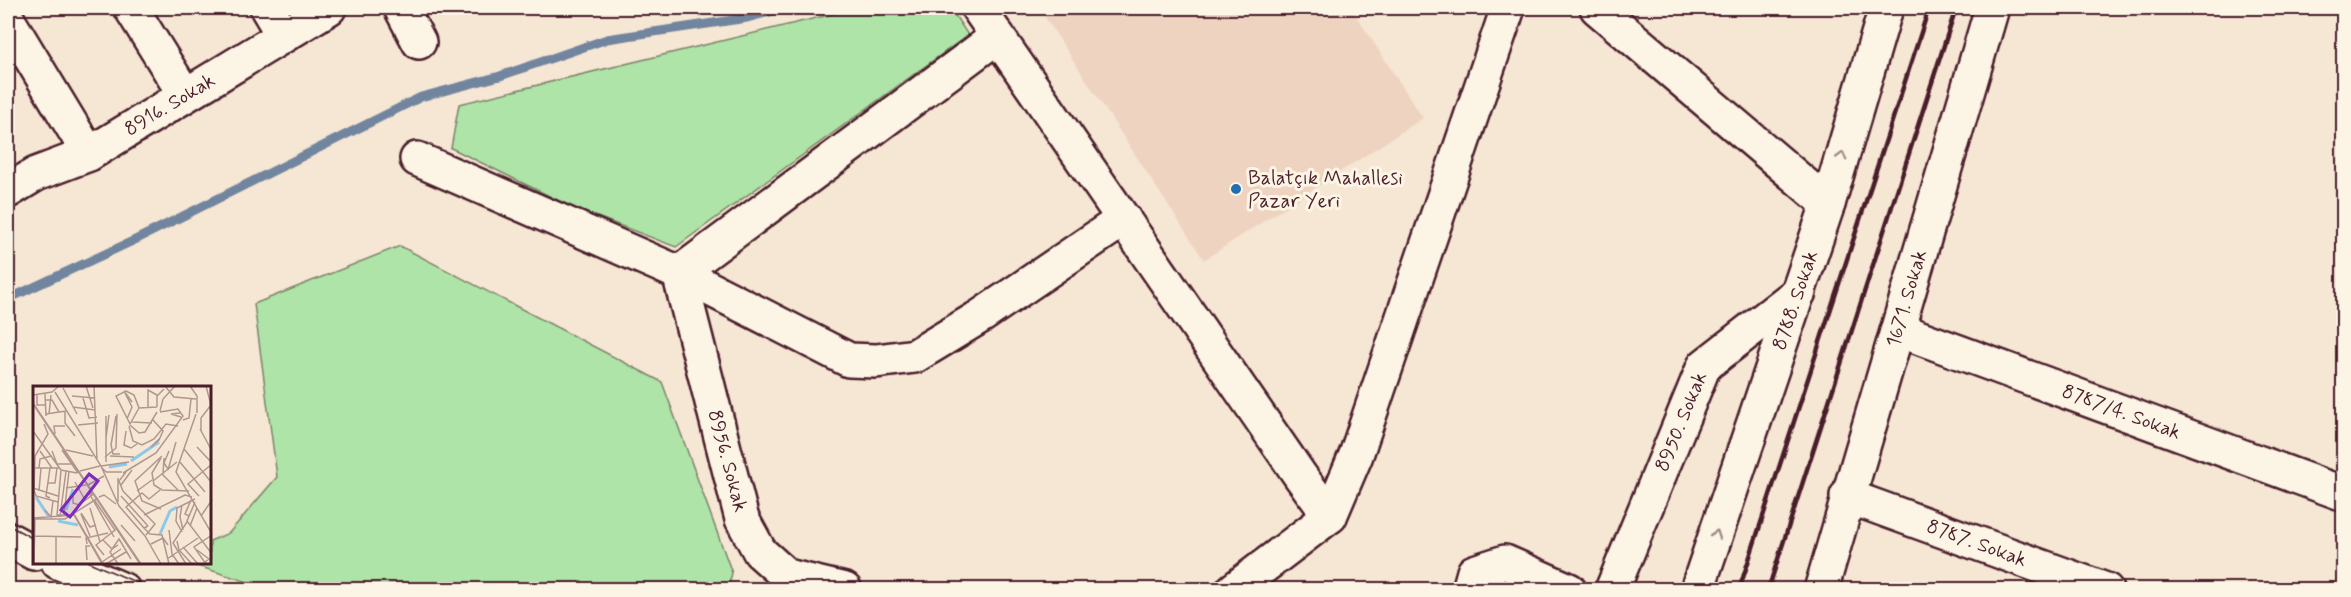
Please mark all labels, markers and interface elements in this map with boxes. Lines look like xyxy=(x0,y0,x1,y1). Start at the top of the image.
street label: 8916. Sokak xyxy=(119,67,220,143)
one-way arrow xyxy=(1835,152,1847,162)
place label: Balatçık Mahallesi Pazar Yeri xyxy=(1248,165,1403,215)
marker: Balatçık Mahallesi Pazar Yeri xyxy=(1229,182,1243,196)
street label: 1671. Sokak xyxy=(1880,246,1934,350)
street label: 8788. Sokak xyxy=(1766,247,1825,354)
street label: 8950. Sokak xyxy=(1649,368,1714,476)
street label: 8787/4. Sokak xyxy=(2058,378,2185,446)
inset map xyxy=(33,386,212,564)
street label: 8956. Sokak xyxy=(700,407,754,515)
street label: 8787. Sokak xyxy=(1923,513,2031,574)
one-way arrow xyxy=(1708,529,1721,540)

